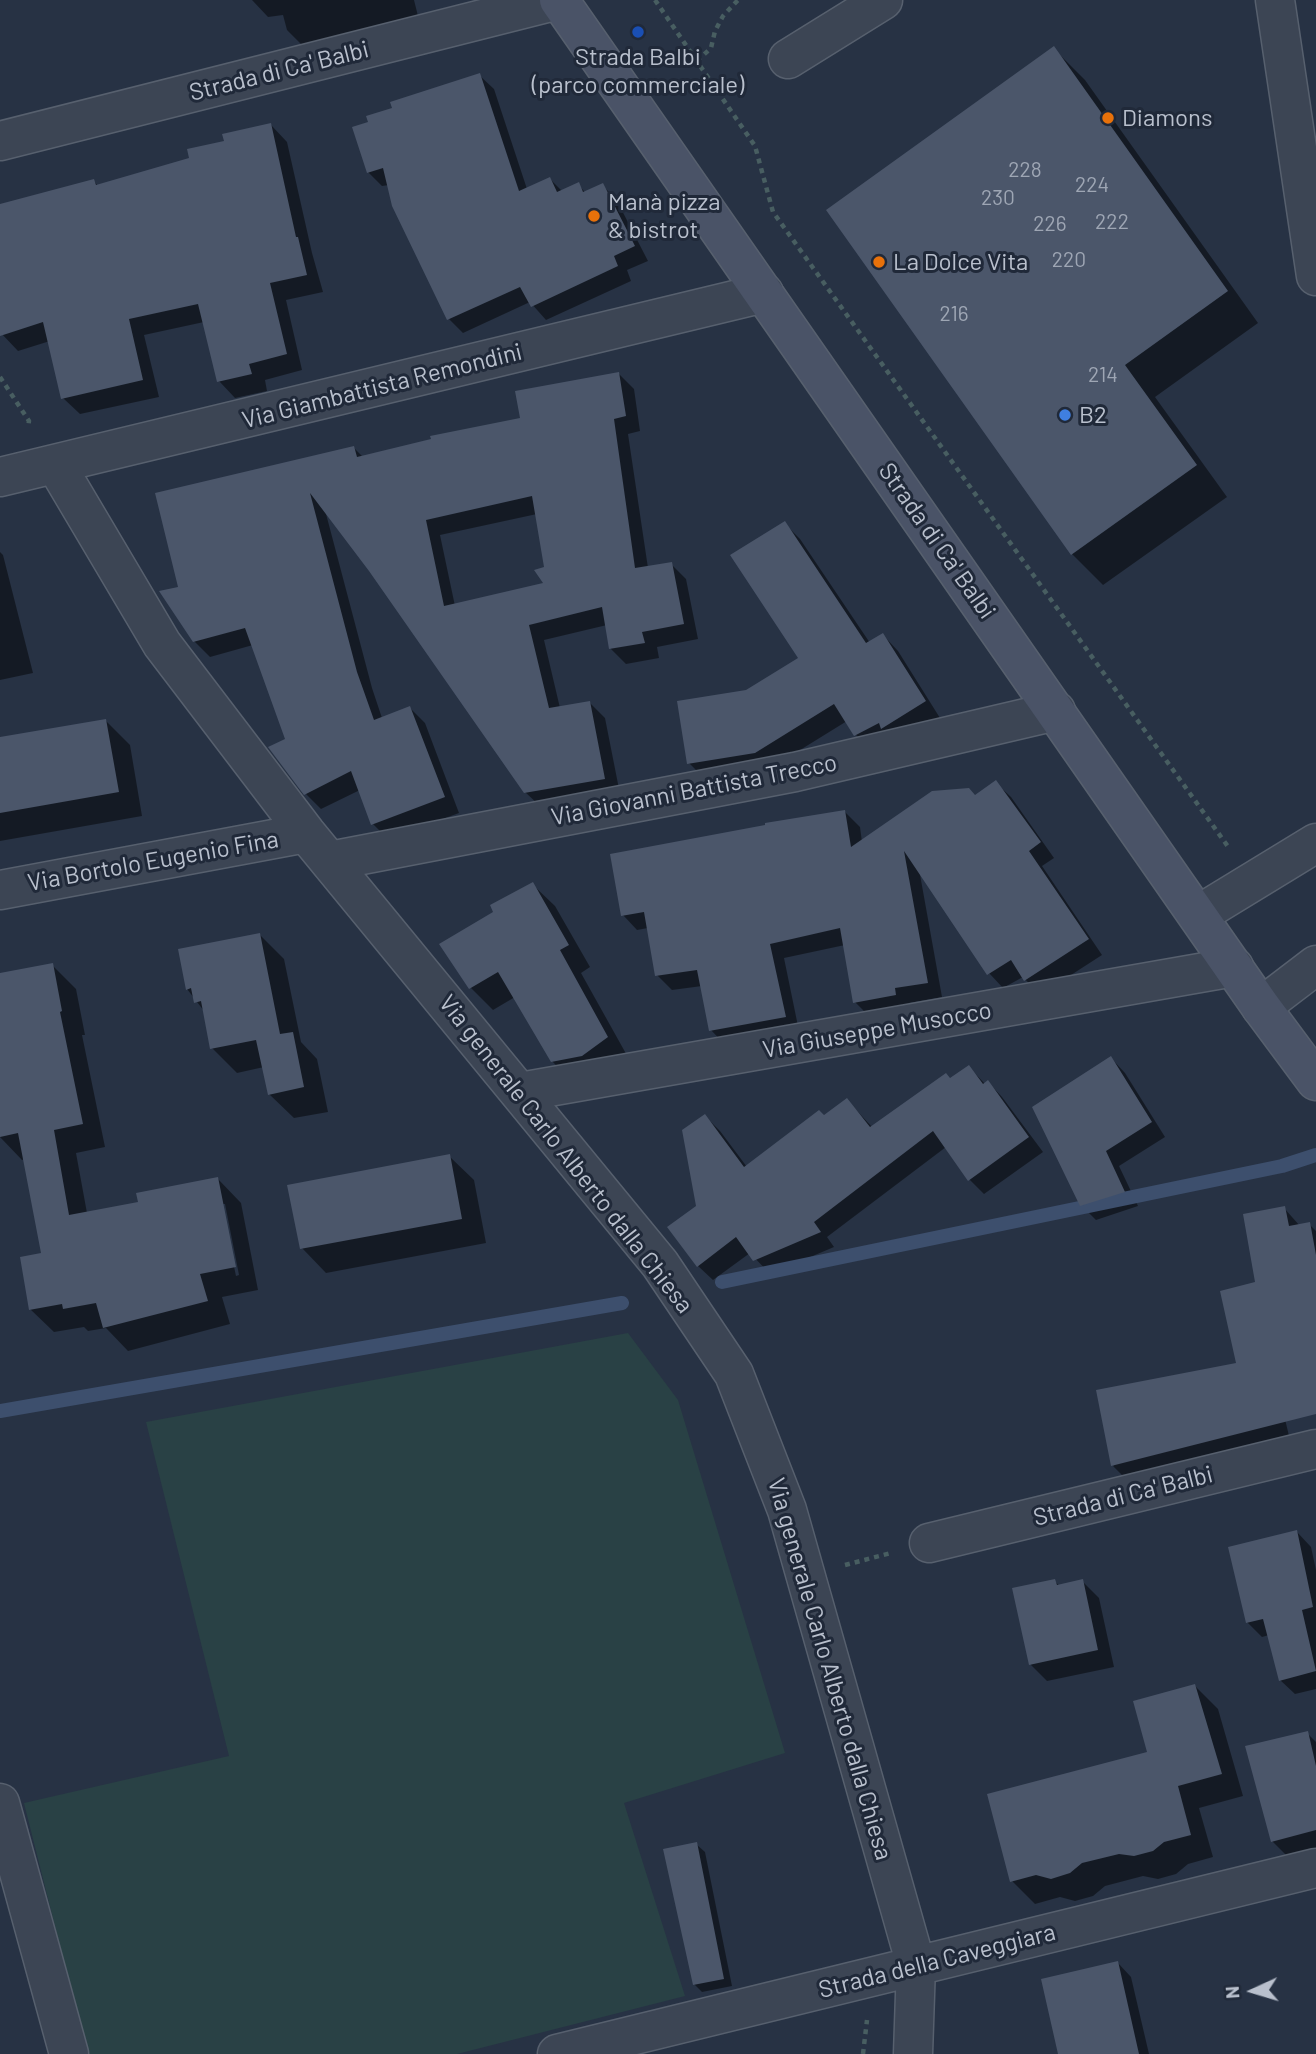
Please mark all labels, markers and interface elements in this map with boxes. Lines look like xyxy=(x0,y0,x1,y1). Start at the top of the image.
marker: Strada Balbi (parco commerciale) xyxy=(630,24,646,40)
street label: Strada di Ca' Balbi xyxy=(186,35,372,107)
place label: Strada Balbi (parco commerciale) xyxy=(532,43,744,99)
place label: Diamons xyxy=(1122,104,1212,132)
marker: Diamons xyxy=(1100,110,1116,126)
house number: 228 xyxy=(1008,157,1042,183)
house number: 224 xyxy=(1075,172,1109,198)
house number: 230 xyxy=(981,185,1015,211)
place label: Manà pizza & bistrot xyxy=(608,188,720,244)
marker: Manà pizza & bistrot xyxy=(586,208,602,224)
house number: 222 xyxy=(1095,209,1129,235)
house number: 226 xyxy=(1033,211,1067,237)
house number: 220 xyxy=(1052,247,1086,273)
place label: La Dolce Vita xyxy=(893,248,1028,276)
marker: La Dolce Vita xyxy=(871,254,887,270)
house number: 216 xyxy=(939,301,969,327)
street label: Via Giambattista Remondini xyxy=(239,337,525,435)
house number: 214 xyxy=(1088,362,1118,388)
place label: B2 xyxy=(1079,401,1107,429)
marker: B2 xyxy=(1057,407,1073,423)
street label: Strada di Ca' Balbi xyxy=(872,457,1002,625)
street label: Via Giovanni Battista Trecco xyxy=(549,748,839,832)
street label: Via Bortolo Eugenio Fina xyxy=(25,825,281,897)
street label: Via generale Carlo Alberto dalla Chiesa xyxy=(433,989,699,1319)
street label: Via Giuseppe Musocco xyxy=(760,996,994,1064)
street label: Strada di Ca' Balbi xyxy=(1030,1460,1216,1532)
street label: Via generale Carlo Alberto dalla Chiesa xyxy=(762,1475,898,1863)
street label: Strada della Caveggiara xyxy=(816,1918,1058,2004)
north arrow xyxy=(1218,1956,1288,2026)
text: N xyxy=(1220,1985,1243,2000)

